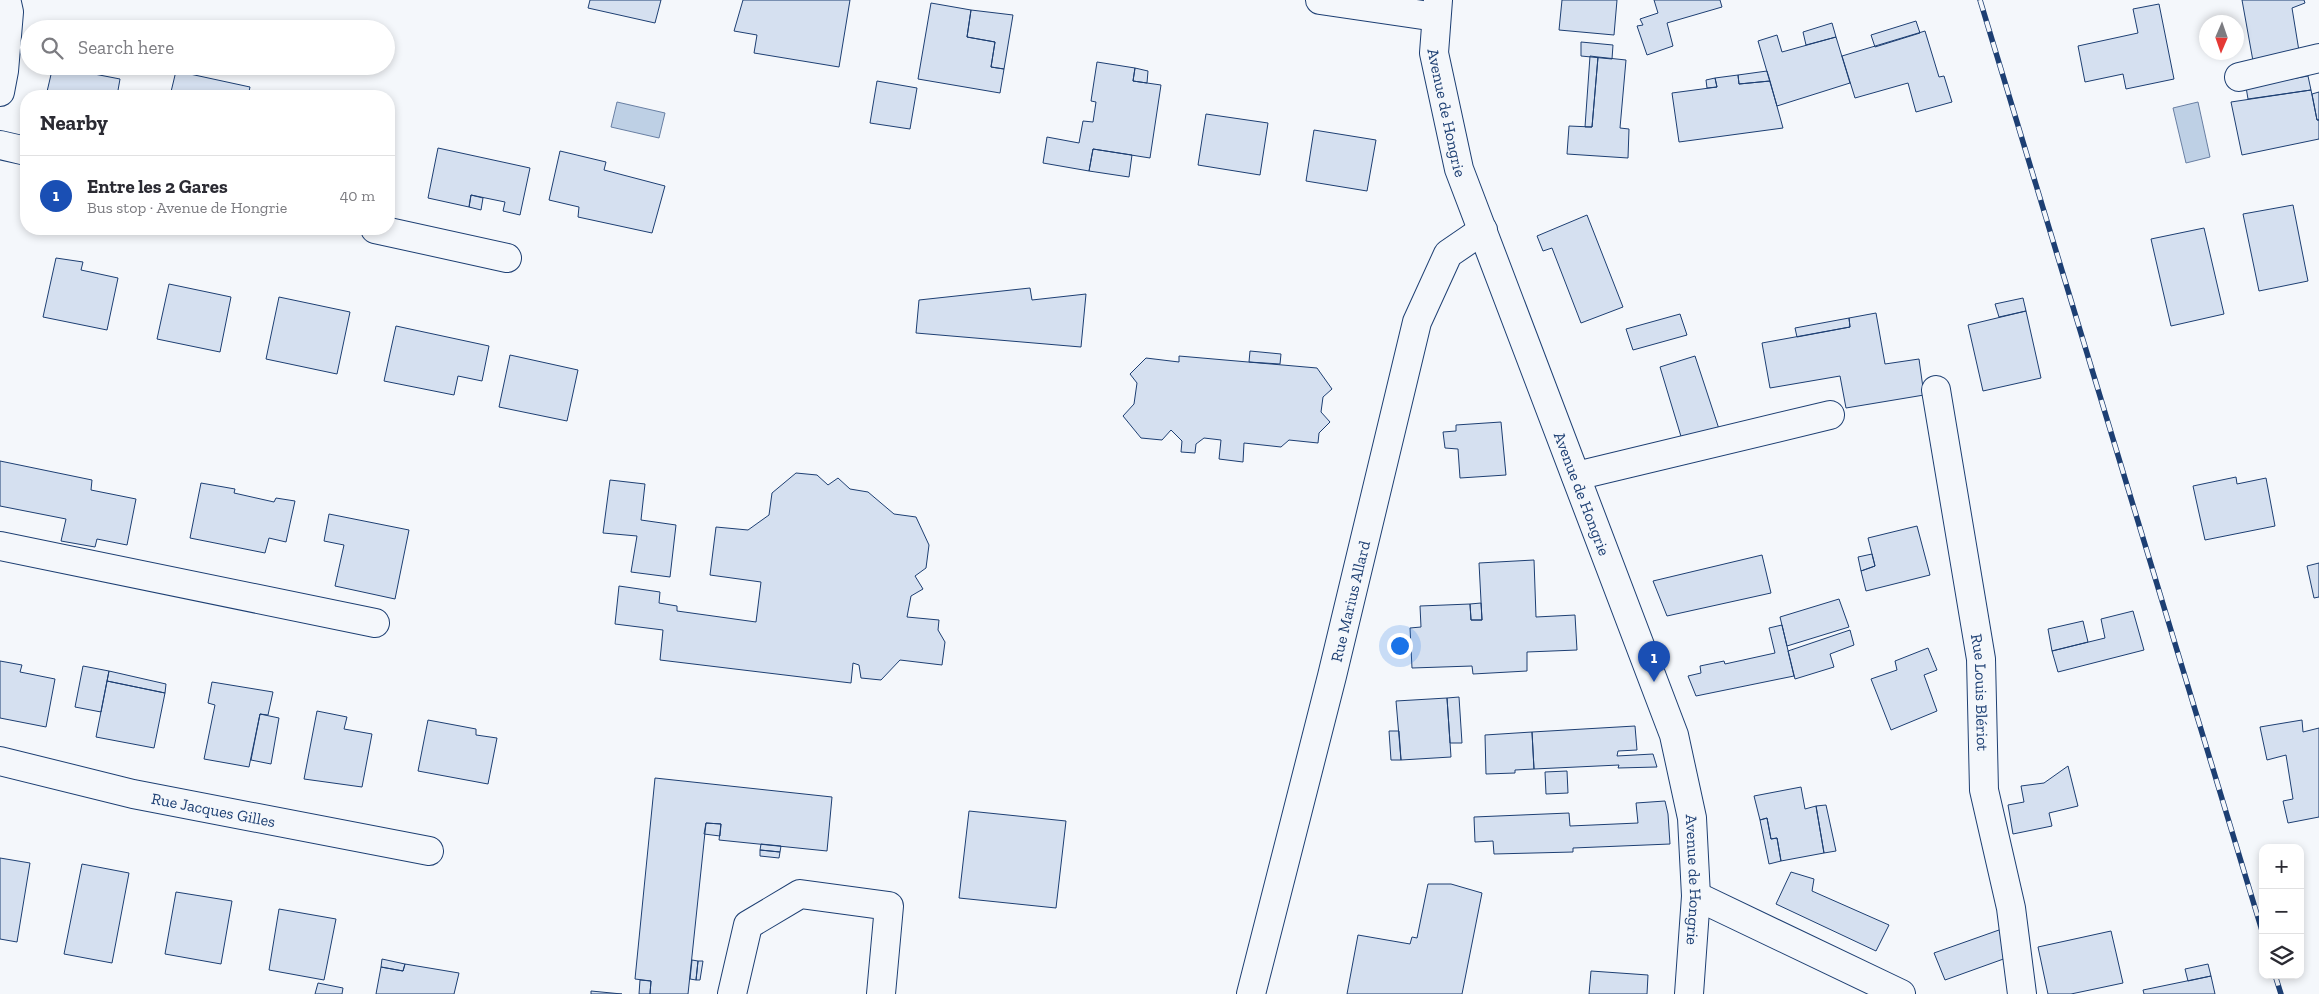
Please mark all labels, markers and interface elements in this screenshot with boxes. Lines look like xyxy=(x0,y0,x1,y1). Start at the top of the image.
north arrow xyxy=(2199,15,2244,60)
search box xyxy=(20,20,395,75)
icon: search xyxy=(38,34,66,62)
text: Search here xyxy=(78,36,174,59)
street label: Avenue de Hongrie xyxy=(1423,47,1470,180)
text: Nearby xyxy=(40,110,108,135)
text: Entre les 2 Gares xyxy=(87,175,228,198)
text: 1 xyxy=(53,186,59,205)
text: 40 m xyxy=(340,186,375,205)
text: Bus stop · Avenue de Hongrie xyxy=(87,198,287,217)
street label: Avenue de Hongrie xyxy=(1550,429,1614,558)
street label: Rue Marius Allard xyxy=(1327,539,1374,664)
street label: Rue Louis Blériot xyxy=(1967,632,1992,751)
your location xyxy=(1387,633,1413,659)
pin: 1 xyxy=(1638,641,1670,682)
street label: Rue Jacques Gilles xyxy=(150,789,277,831)
street label: Avenue de Hongrie xyxy=(1682,814,1705,946)
map controls xyxy=(2259,844,2304,979)
button: + xyxy=(2259,844,2304,889)
button: − xyxy=(2259,889,2304,934)
button: layers xyxy=(2259,934,2304,979)

